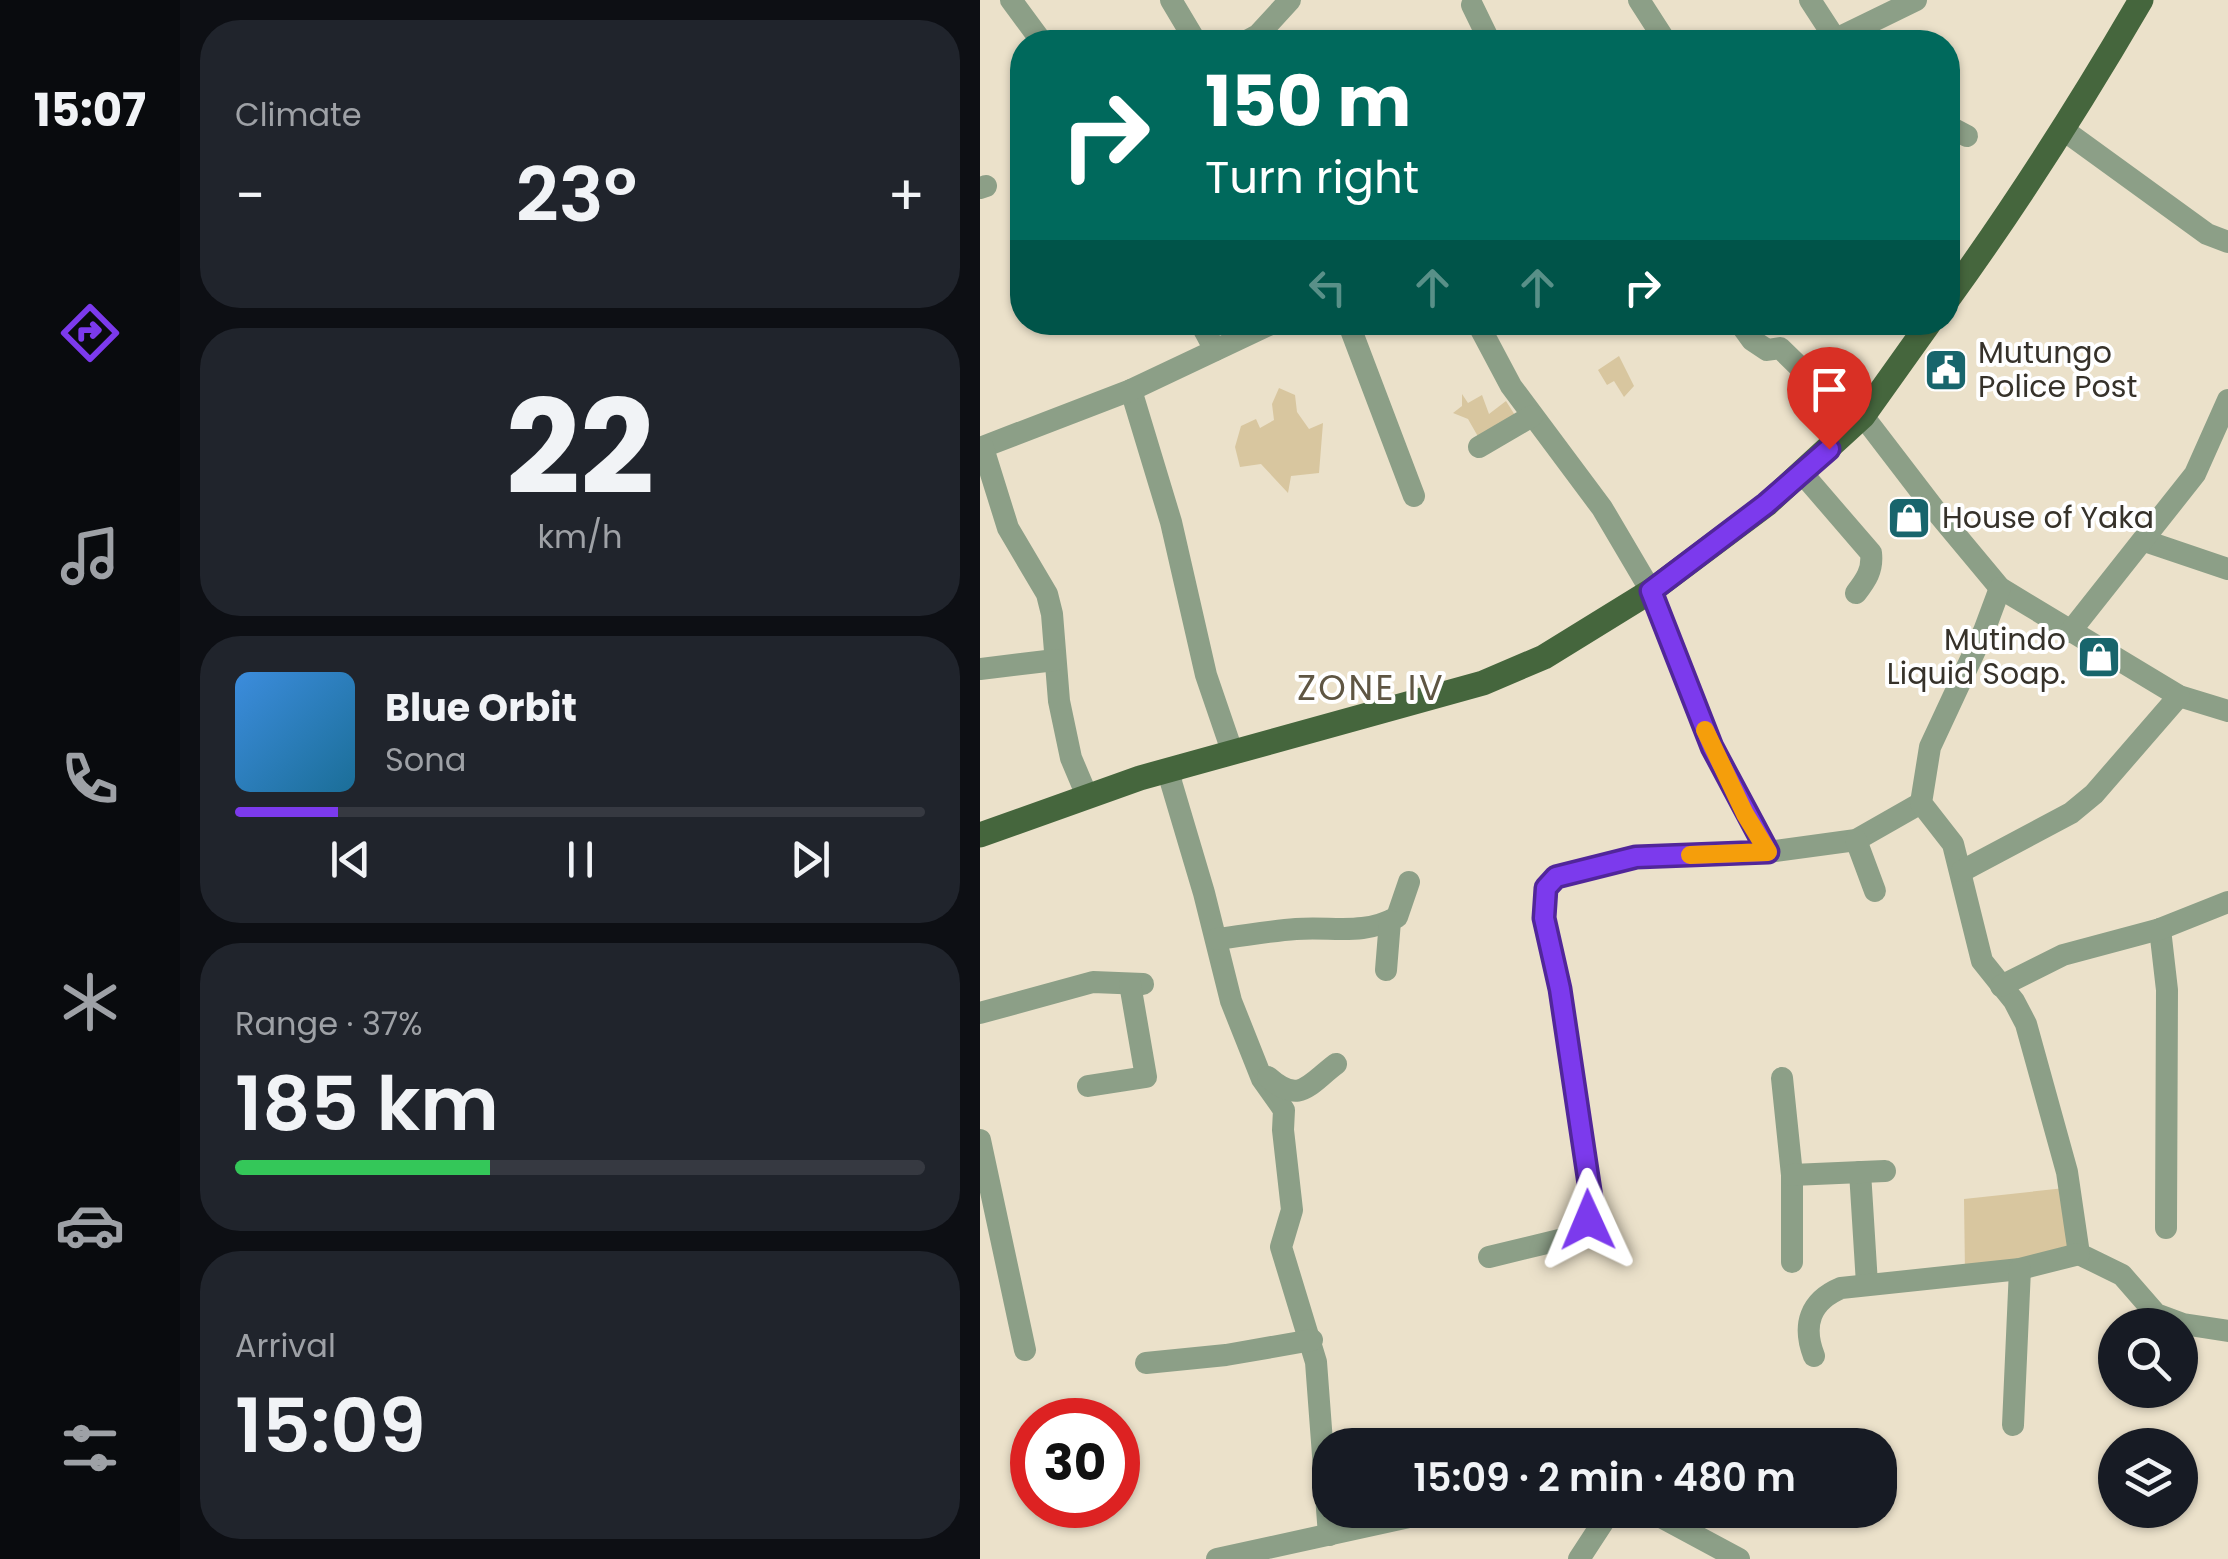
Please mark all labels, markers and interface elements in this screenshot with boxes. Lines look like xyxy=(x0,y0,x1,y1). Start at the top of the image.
text: 150 m xyxy=(1205,52,1411,151)
icon: right xyxy=(1040,70,1170,200)
text: 15:07 xyxy=(34,79,146,142)
text: Climate xyxy=(235,92,362,137)
text: 23° xyxy=(516,142,637,247)
text: Turn right xyxy=(1205,146,1419,209)
text: − xyxy=(235,157,265,234)
text: + xyxy=(887,157,925,234)
icon: left xyxy=(1300,260,1355,315)
icon: ahead xyxy=(1405,260,1460,315)
icon: ahead xyxy=(1510,260,1565,315)
icon: right xyxy=(1615,260,1670,315)
icon: directions xyxy=(55,298,125,368)
place label: Mutungo Police Post xyxy=(1978,331,2137,408)
pin xyxy=(1787,347,1872,450)
public building icon: Mutungo Police Post xyxy=(1923,347,1969,393)
text: 22 xyxy=(506,356,654,539)
icon: arrive xyxy=(1802,362,1857,417)
shop icon: House of Yaka xyxy=(1886,495,1932,541)
place label: House of Yaka xyxy=(1942,496,2154,539)
text: km/h xyxy=(537,514,623,559)
icon: music xyxy=(55,521,125,591)
place label: Mutindo Liquid Soap. xyxy=(1887,618,2066,695)
shop icon: Mutindo Liquid Soap. xyxy=(2076,634,2122,680)
district label: ZONE IV xyxy=(1297,663,1445,712)
text: Blue Orbit xyxy=(385,681,577,734)
text: Sona xyxy=(385,737,466,782)
icon: phone xyxy=(55,744,125,814)
icon: previous xyxy=(323,832,378,887)
icon: pause xyxy=(553,832,608,887)
icon: next xyxy=(783,832,838,887)
icon: climate xyxy=(55,967,125,1037)
text: Range · 37% xyxy=(235,1001,423,1046)
text: 185 km xyxy=(235,1051,499,1156)
position arrow xyxy=(1536,1168,1640,1272)
icon: car xyxy=(55,1190,125,1260)
map controls xyxy=(2098,1308,2198,1528)
button: search xyxy=(2098,1308,2198,1408)
text: Arrival xyxy=(235,1323,336,1368)
text: 15:09 xyxy=(235,1373,426,1478)
speed limit sign: 30 xyxy=(1010,1398,1140,1528)
icon: filters xyxy=(55,1413,125,1483)
button: layers xyxy=(2098,1428,2198,1528)
text: 15:09 · 2 min · 480 m xyxy=(1413,1451,1796,1504)

